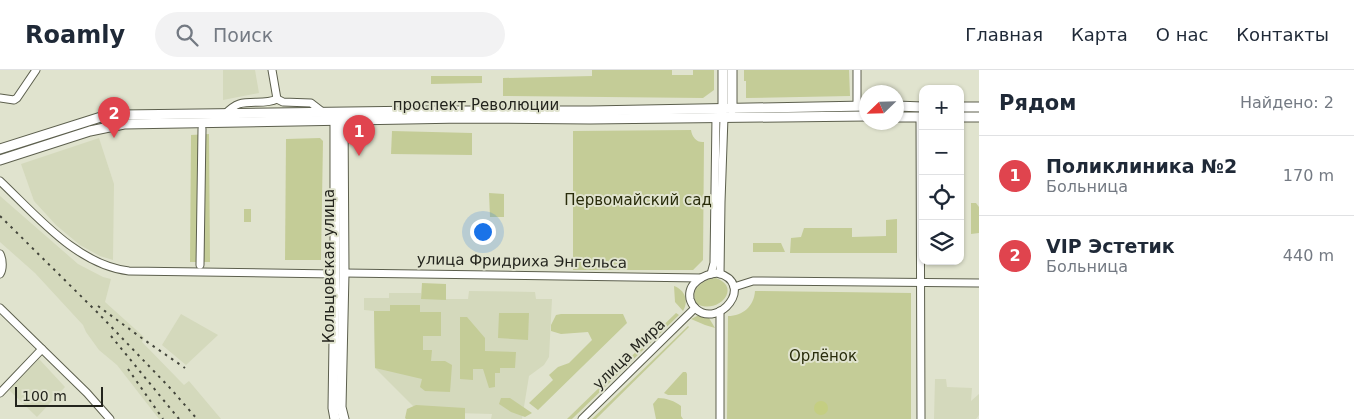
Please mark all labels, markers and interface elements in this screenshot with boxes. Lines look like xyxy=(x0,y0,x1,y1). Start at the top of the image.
search box xyxy=(155,12,505,57)
text: Roamly xyxy=(25,21,125,49)
icon: search xyxy=(173,21,201,49)
text: Поиск xyxy=(213,24,273,46)
text: Главная xyxy=(965,24,1043,45)
text: Карта xyxy=(1071,24,1128,45)
text: О нас xyxy=(1156,24,1208,45)
text: Контакты xyxy=(1236,24,1329,45)
north arrow xyxy=(859,85,904,130)
map controls xyxy=(919,85,964,265)
button: + xyxy=(919,85,964,130)
text: Рядом xyxy=(999,91,1076,115)
text: Найдено: 2 xyxy=(1240,93,1334,112)
street label: проспект Революции xyxy=(393,96,559,114)
pin: 2 xyxy=(98,97,130,138)
pin: 1 xyxy=(343,115,375,156)
button: − xyxy=(919,130,964,175)
text: Поликлиника №2 xyxy=(1046,155,1237,177)
text: 1 xyxy=(1009,166,1021,185)
text: 170 m xyxy=(1283,166,1334,185)
button: locate xyxy=(919,175,964,220)
text: Больница xyxy=(1046,177,1128,196)
street label: Кольцовская улица xyxy=(320,189,338,343)
park label: Первомайский сад xyxy=(564,191,712,209)
your location xyxy=(470,219,496,245)
button: layers xyxy=(919,220,964,265)
text: VIP Эстетик xyxy=(1046,235,1175,257)
text: 2 xyxy=(1009,246,1021,265)
text: 440 m xyxy=(1283,246,1334,265)
street label: улица Фридриха Энгельса xyxy=(417,250,627,272)
text: Больница xyxy=(1046,257,1128,276)
street label: улица Мира xyxy=(589,315,669,393)
park label: Орлёнок xyxy=(789,347,857,365)
scale bar xyxy=(15,384,102,407)
text: 100 m xyxy=(22,388,67,404)

